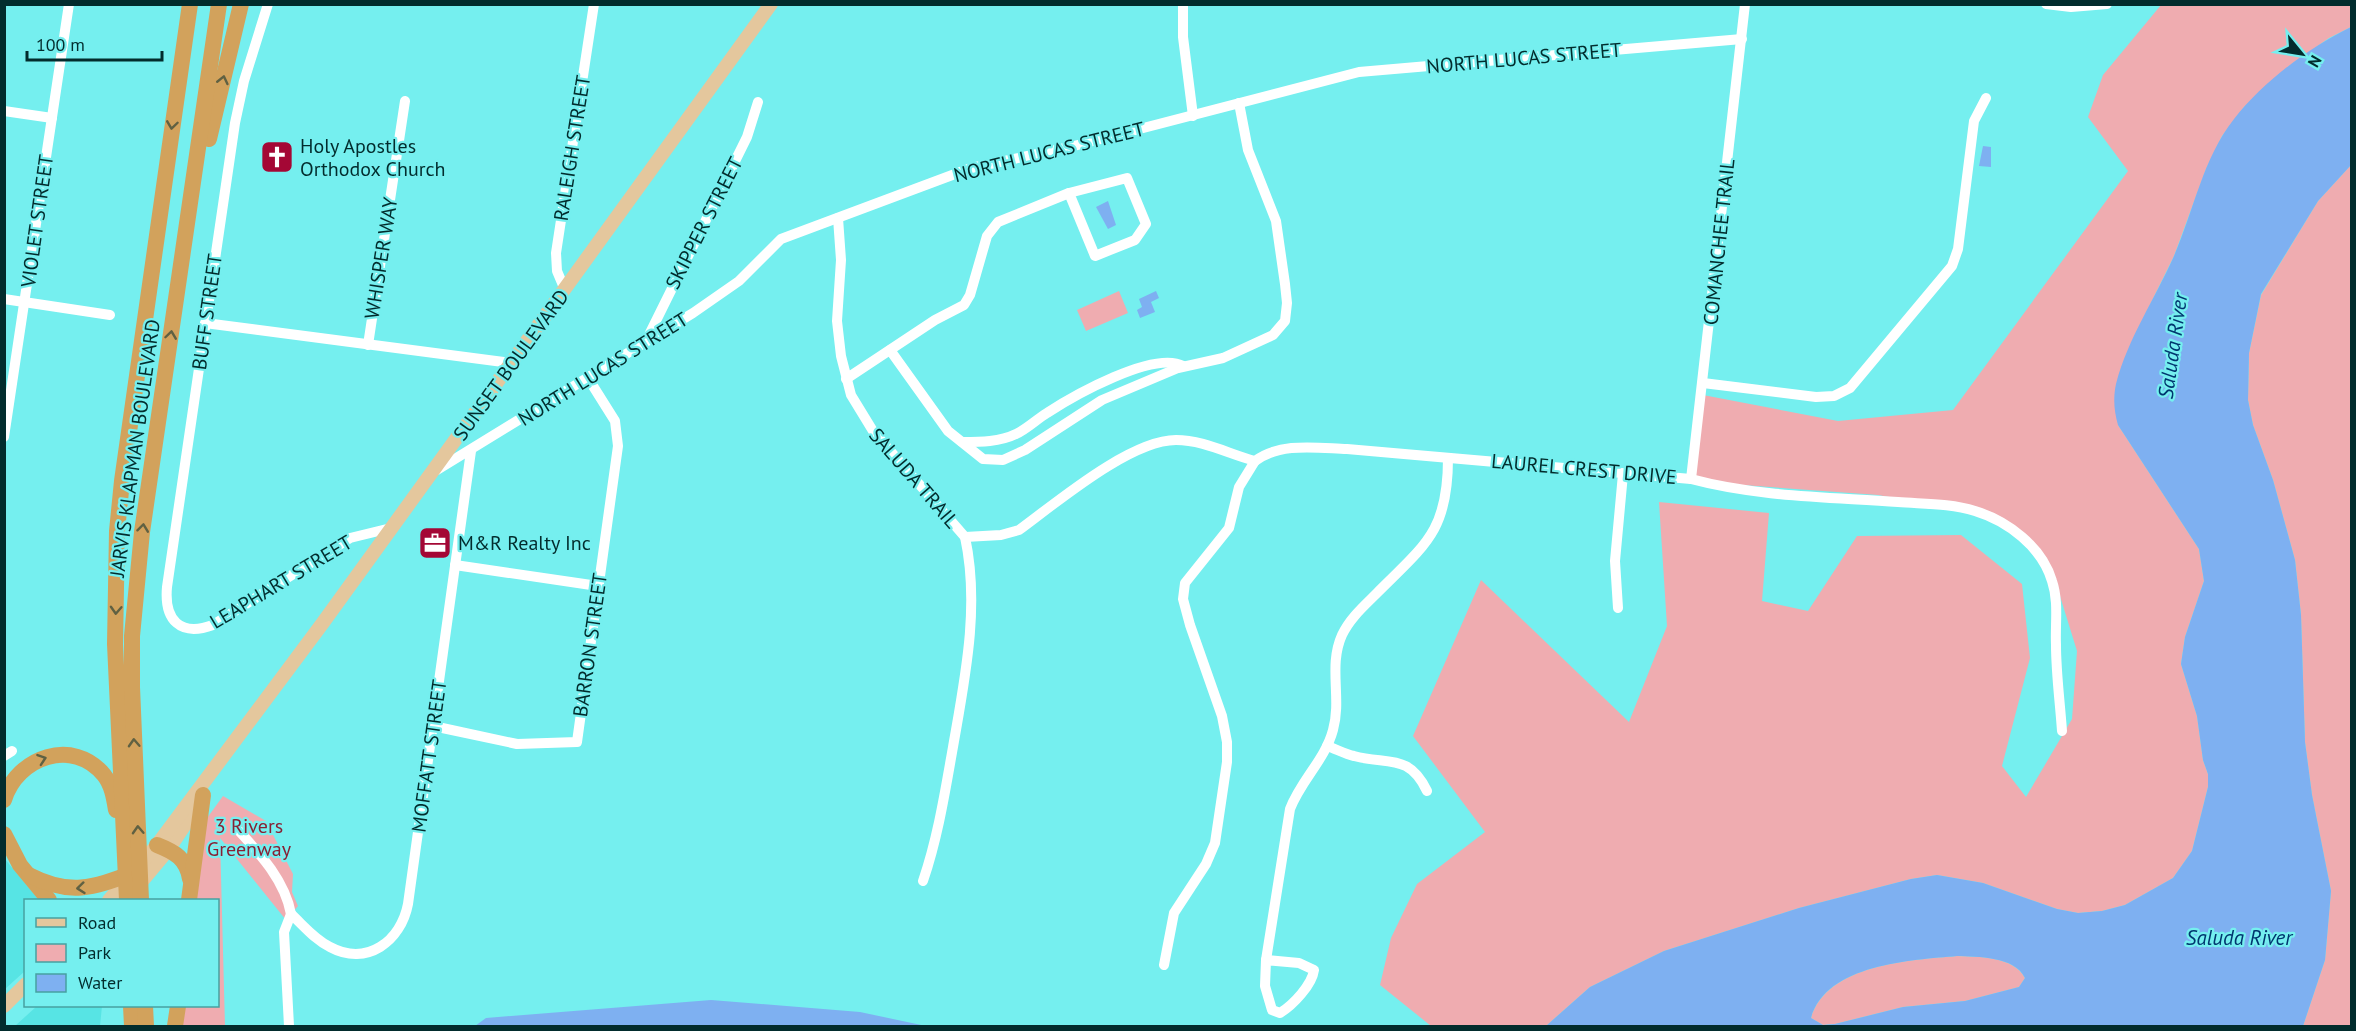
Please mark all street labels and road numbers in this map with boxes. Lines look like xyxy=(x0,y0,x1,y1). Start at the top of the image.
street label: NORTH LUCAS STREET xyxy=(1425,37,1623,79)
street label: RALEIGH STREET xyxy=(548,73,596,223)
street label: NORTH LUCAS STREET xyxy=(951,116,1147,188)
street label: SKIPPER STREET xyxy=(659,152,749,294)
street label: VIOLET STREET xyxy=(15,153,59,290)
street label: COMANCHEE TRAIL xyxy=(1697,158,1741,326)
street label: WHISPER WAY xyxy=(359,195,404,321)
street label: BUFF STREET xyxy=(186,252,228,372)
street label: SUNSET BOULEVARD xyxy=(447,284,575,446)
street label: NORTH LUCAS STREET xyxy=(513,306,693,432)
street label: JARVIS KLAPMAN BOULEVARD xyxy=(104,317,166,580)
street label: SALUDA TRAIL xyxy=(863,423,965,533)
street label: LAUREL CREST DRIVE xyxy=(1490,448,1678,490)
street label: LEAPHART STREET xyxy=(205,529,357,635)
street label: BARRON STREET xyxy=(567,571,613,719)
street label: MOFFATT STREET xyxy=(405,678,453,834)

